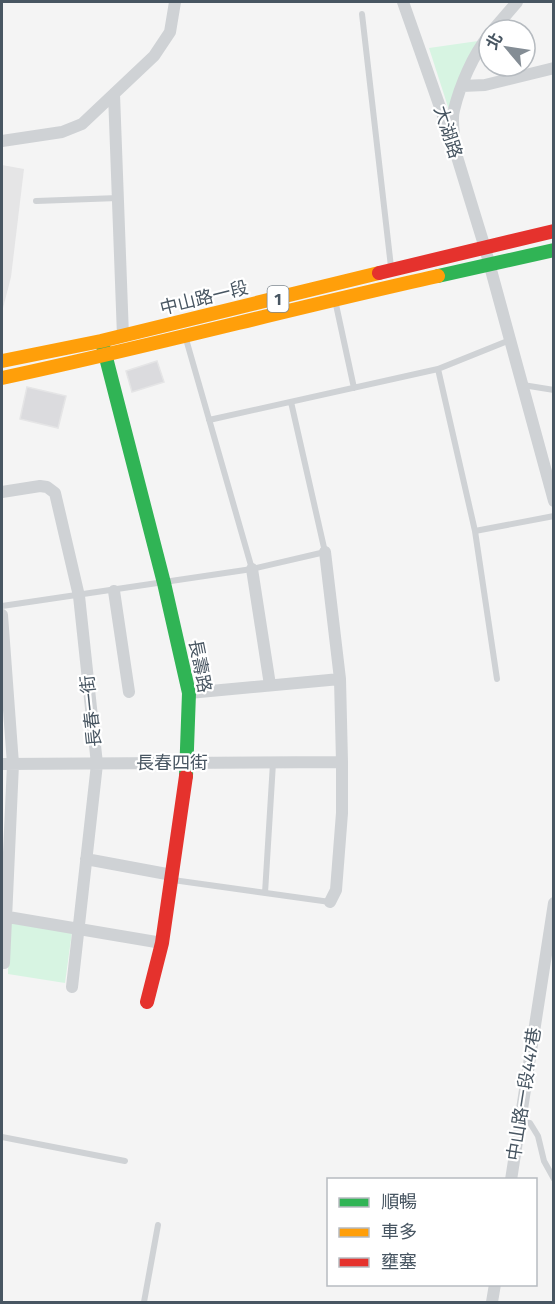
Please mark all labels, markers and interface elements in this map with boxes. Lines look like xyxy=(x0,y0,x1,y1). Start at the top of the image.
north arrow xyxy=(477,18,537,78)
text: 北 xyxy=(482,29,507,53)
street label: 大湖路 xyxy=(429,103,467,161)
street label: 中山路一段 xyxy=(158,276,250,320)
road number: 1 xyxy=(268,286,288,312)
street label: 長壽路 xyxy=(184,637,216,695)
street label: 長春一街 xyxy=(76,674,106,748)
street label: 長春四街 xyxy=(136,752,208,774)
street label: 中山路一段447巷 xyxy=(503,1026,545,1162)
legend xyxy=(327,1178,537,1286)
text: 順暢 xyxy=(381,1191,417,1213)
text: 車多 xyxy=(381,1221,417,1243)
text: 壅塞 xyxy=(381,1251,417,1273)

